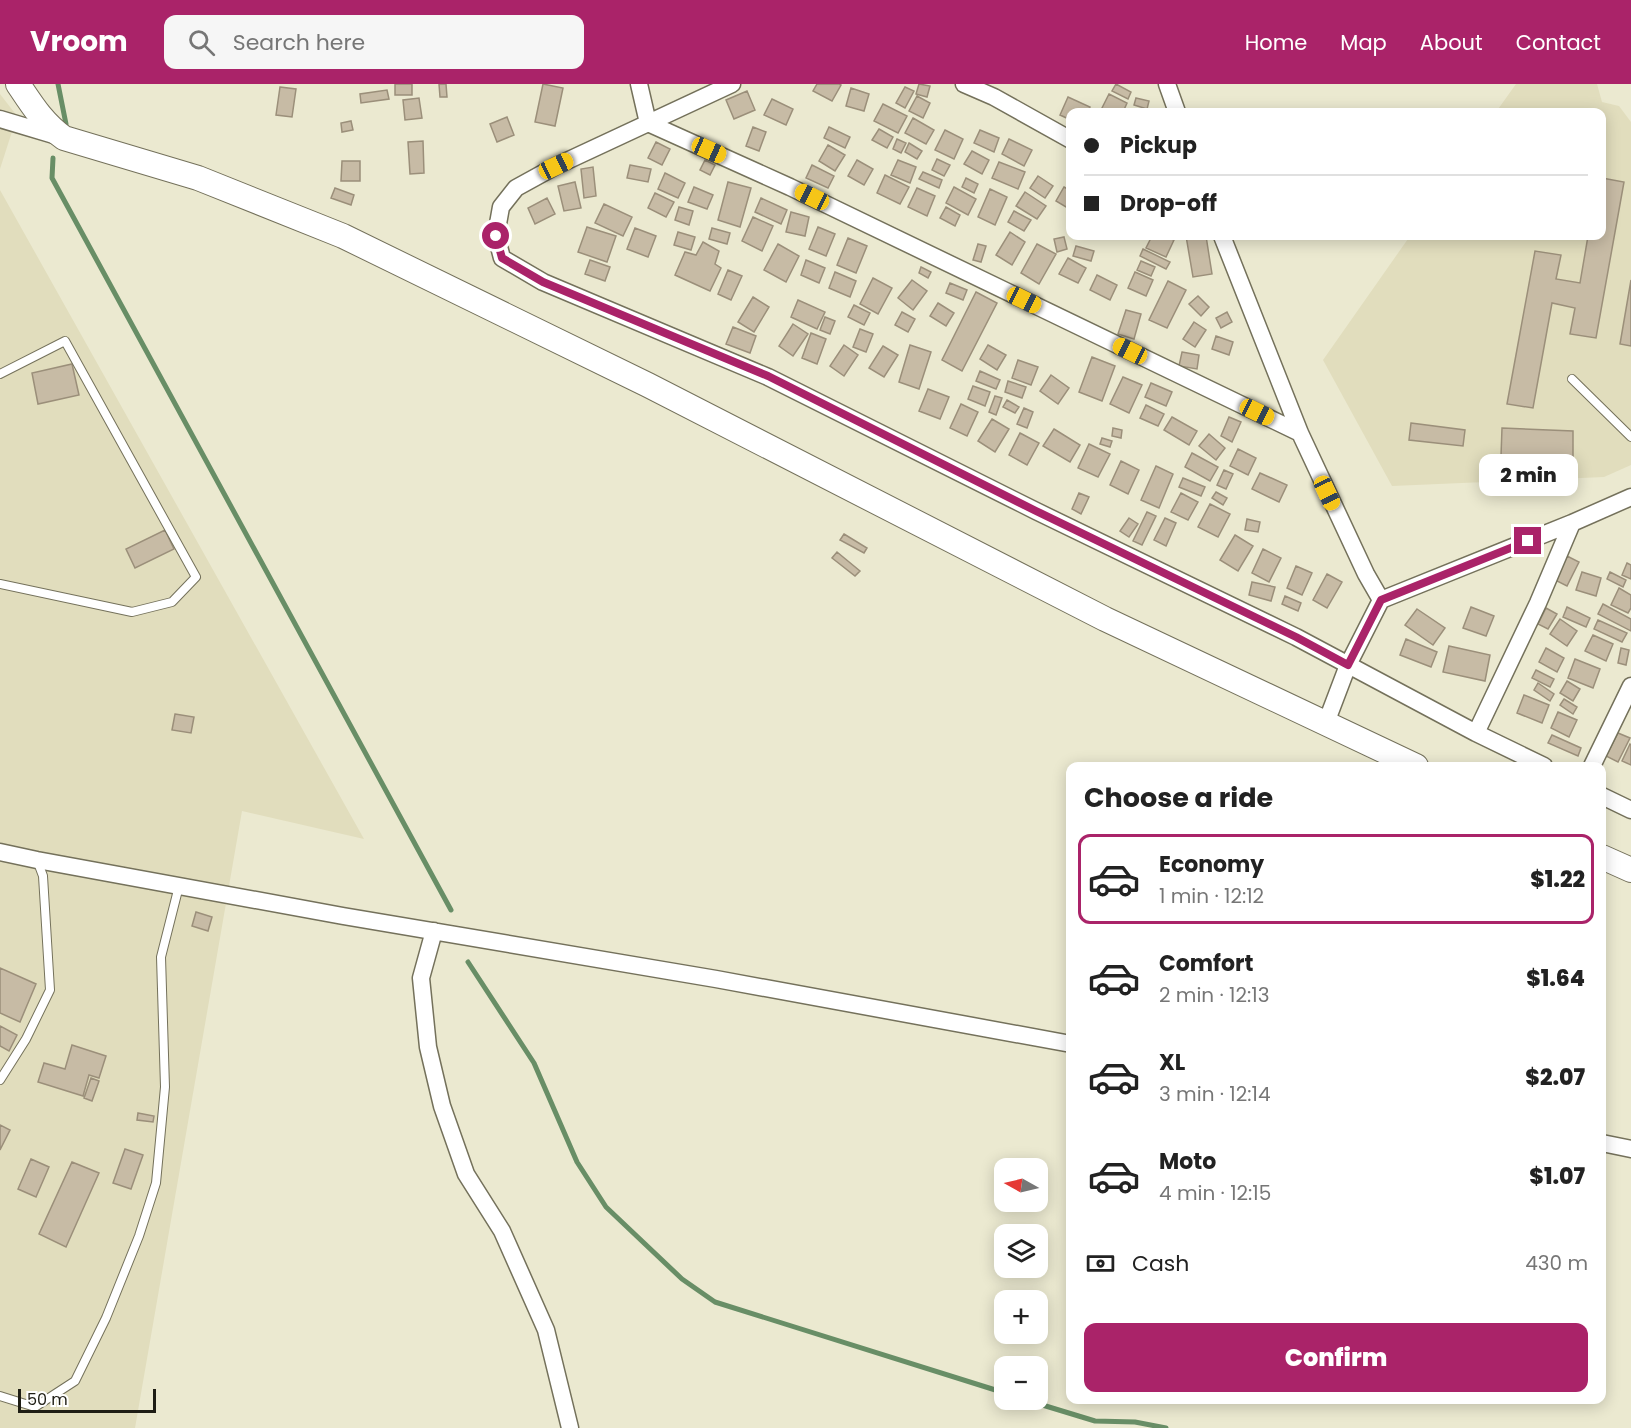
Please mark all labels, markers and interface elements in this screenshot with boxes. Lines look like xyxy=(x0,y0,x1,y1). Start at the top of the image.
search box xyxy=(164,15,584,69)
text: Vroom xyxy=(30,22,128,61)
icon: search xyxy=(185,26,218,59)
text: Search here xyxy=(233,27,365,58)
text: Home xyxy=(1245,28,1307,57)
text: Map xyxy=(1340,28,1387,57)
text: About xyxy=(1420,28,1483,57)
text: Contact xyxy=(1516,28,1601,57)
text: Pickup xyxy=(1120,130,1197,161)
car xyxy=(689,134,729,166)
car xyxy=(536,150,576,182)
car xyxy=(792,181,832,213)
text: Drop-off xyxy=(1120,188,1217,219)
route start xyxy=(482,222,509,249)
car xyxy=(1004,284,1044,316)
car xyxy=(1110,335,1150,367)
car xyxy=(1237,396,1277,428)
callout: 2 min xyxy=(1478,454,1577,496)
text: 2 min xyxy=(1500,461,1557,489)
car xyxy=(1311,473,1343,513)
route end xyxy=(1514,527,1541,554)
text: Choose a ride xyxy=(1084,779,1273,816)
text: Economy xyxy=(1159,849,1264,880)
icon: car xyxy=(1087,852,1141,906)
text: $1.22 xyxy=(1530,864,1585,895)
text: 1 min · 12:12 xyxy=(1159,882,1264,910)
text: Comfort xyxy=(1159,948,1253,979)
icon: car xyxy=(1087,951,1141,1005)
text: $1.64 xyxy=(1526,963,1585,994)
text: 2 min · 12:13 xyxy=(1159,981,1269,1009)
text: XL xyxy=(1159,1047,1185,1078)
icon: car xyxy=(1087,1050,1141,1104)
text: $2.07 xyxy=(1525,1062,1585,1093)
text: 3 min · 12:14 xyxy=(1159,1080,1271,1108)
text: Moto xyxy=(1159,1146,1216,1177)
icon: car xyxy=(1087,1149,1141,1203)
north arrow xyxy=(994,1158,1048,1212)
map controls xyxy=(994,1158,1048,1410)
text: $1.07 xyxy=(1529,1161,1585,1192)
text: 4 min · 12:15 xyxy=(1159,1179,1271,1207)
button: layers xyxy=(994,1224,1048,1278)
icon: cash xyxy=(1084,1247,1117,1280)
text: Cash xyxy=(1132,1248,1189,1279)
text: 430 m xyxy=(1525,1249,1588,1277)
button: + xyxy=(994,1290,1048,1344)
button: Confirm xyxy=(1084,1323,1588,1392)
button: − xyxy=(994,1356,1048,1410)
scale bar xyxy=(18,1386,156,1414)
text: 50 m xyxy=(27,1388,68,1411)

